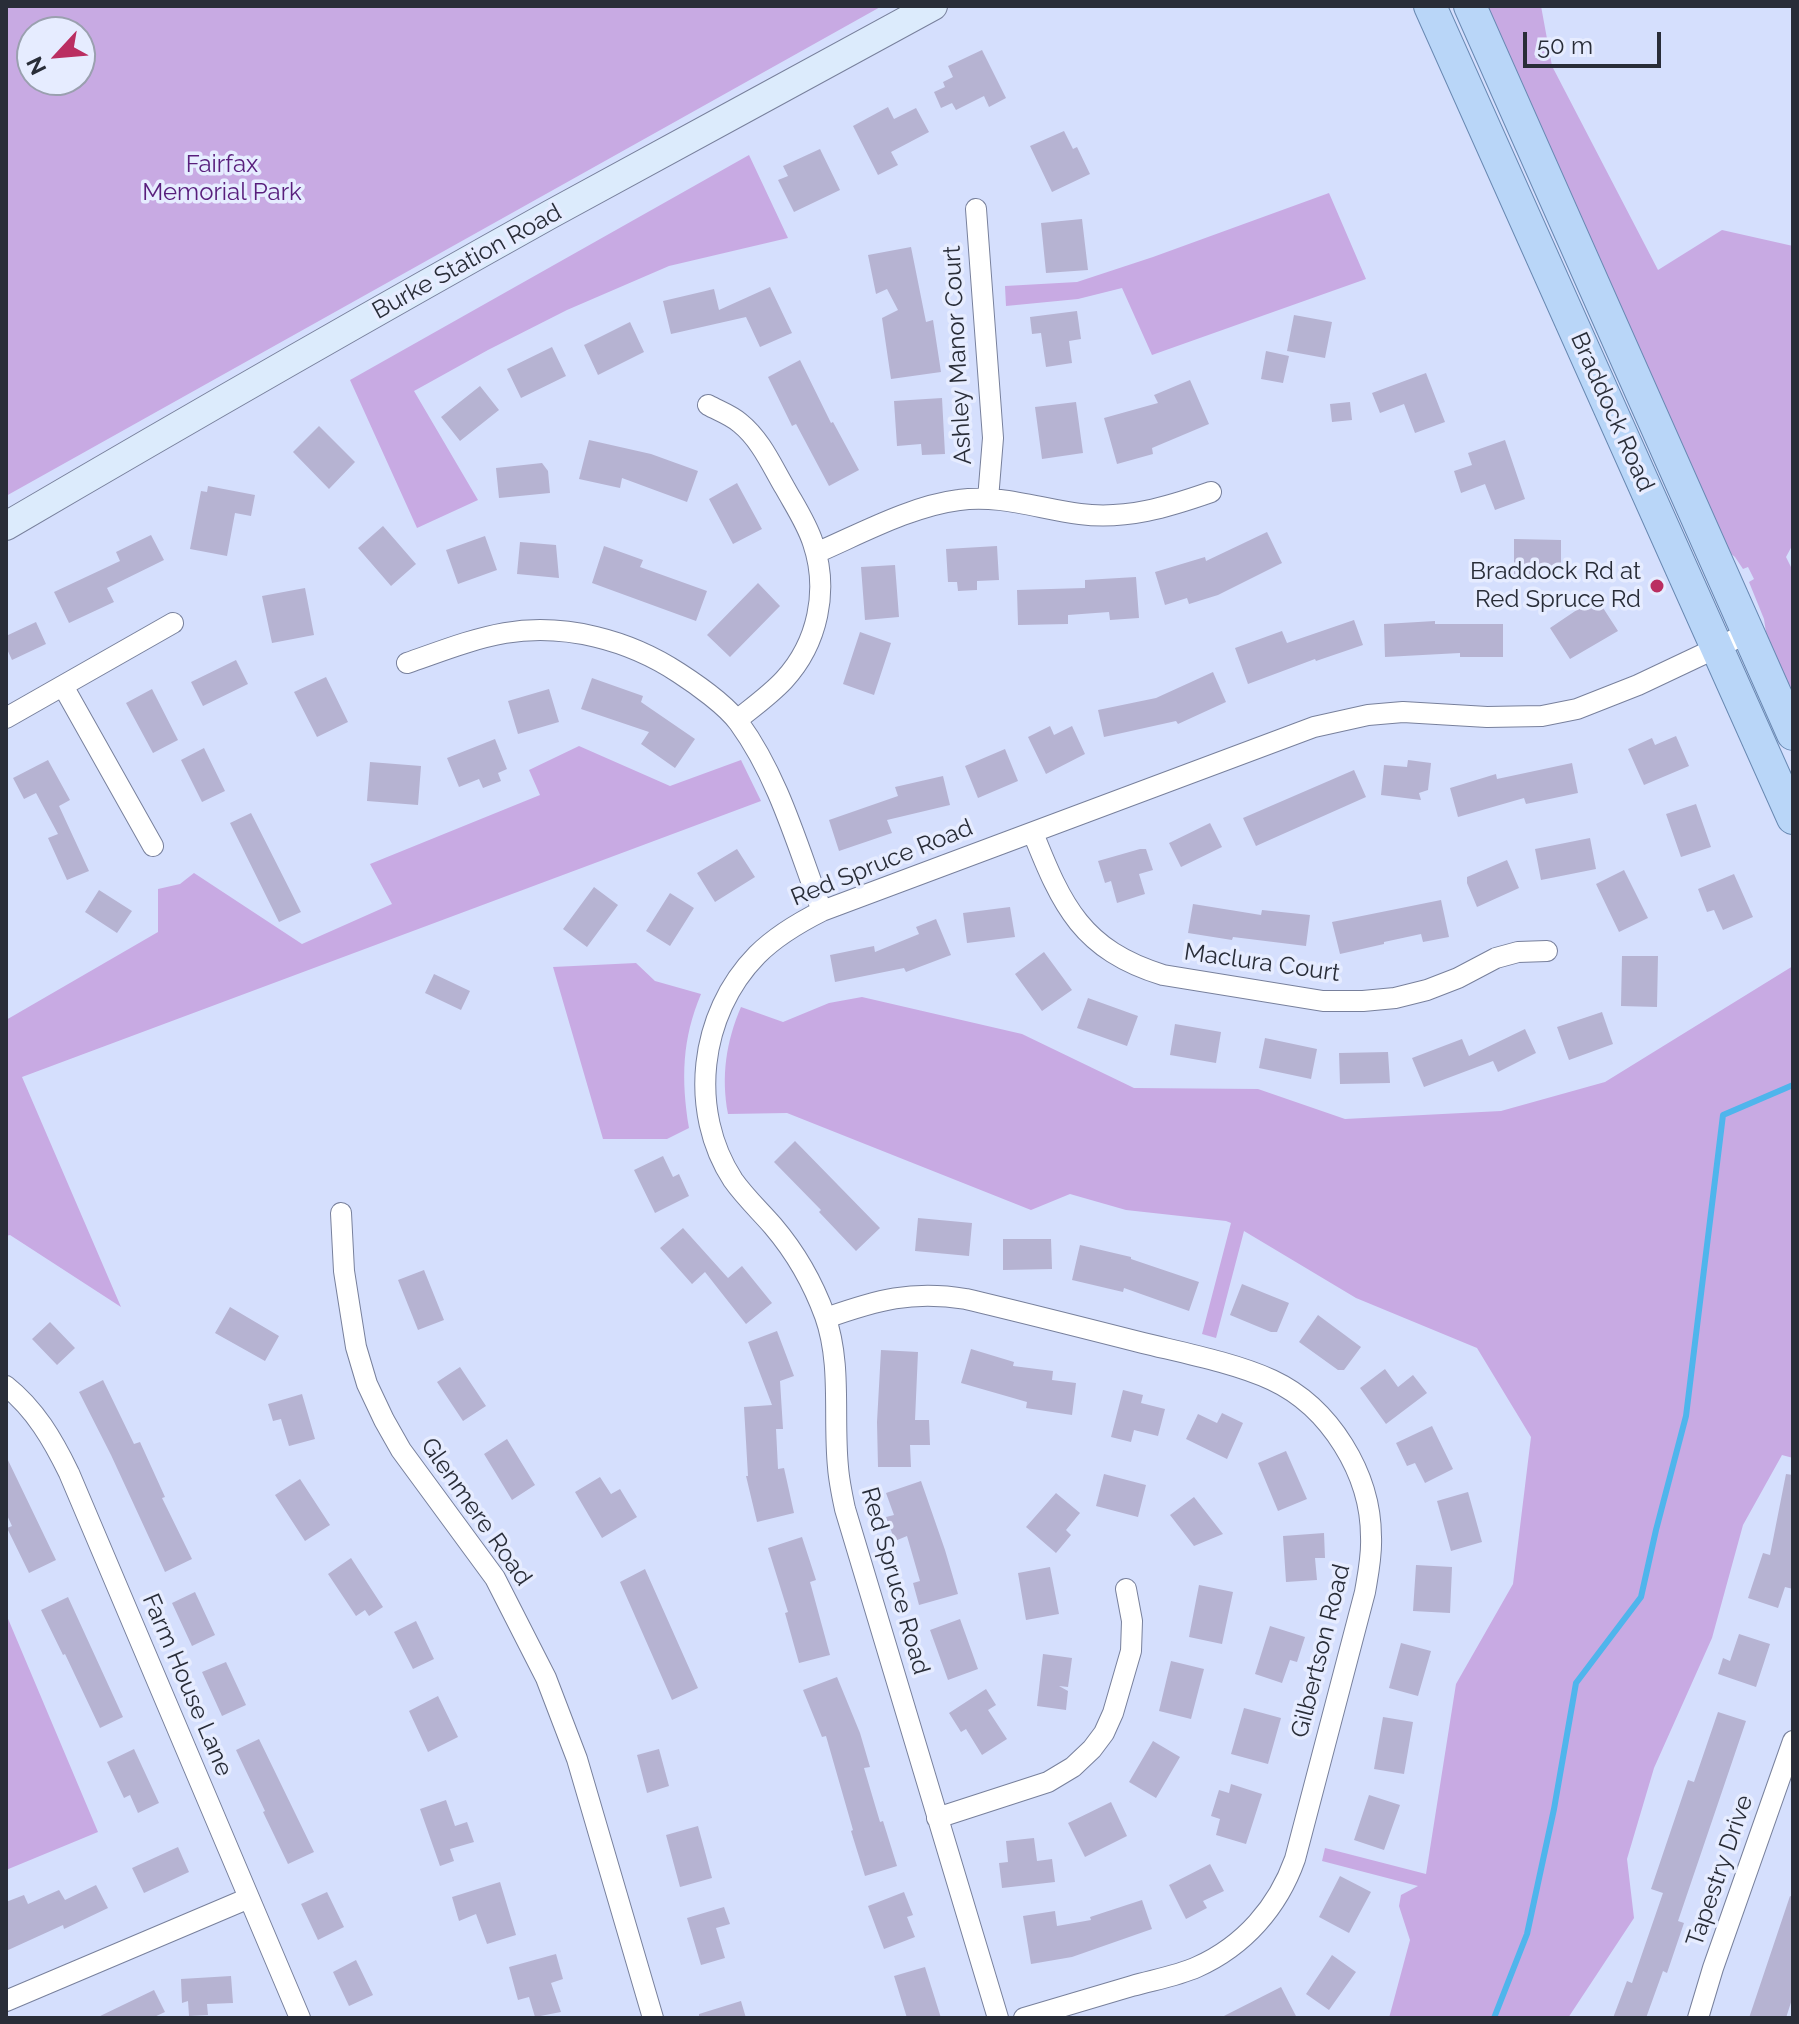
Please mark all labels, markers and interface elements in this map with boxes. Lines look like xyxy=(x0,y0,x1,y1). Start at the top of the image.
north arrow xyxy=(16,16,96,96)
scale bar xyxy=(1527,16,1665,66)
text: 50 m xyxy=(1537,31,1593,60)
text: N xyxy=(21,52,52,79)
park label: Fairfax Memorial Park xyxy=(142,151,302,207)
street label: Burke Station Road xyxy=(368,198,566,326)
street label: Ashley Manor Court xyxy=(938,245,978,465)
street label: Braddock Road xyxy=(1564,328,1660,496)
place label: Braddock Rd at Red Spruce Rd xyxy=(1470,558,1641,614)
marker: Braddock Rd at Red Spruce Rd xyxy=(1648,577,1666,595)
street label: Red Spruce Road xyxy=(787,813,977,913)
street label: Maclura Court xyxy=(1182,938,1342,988)
street label: Glenmere Road xyxy=(414,1433,538,1591)
street label: Red Spruce Road xyxy=(855,1484,935,1678)
street label: Gilbertson Road xyxy=(1286,1561,1356,1741)
street label: Farm House Lane xyxy=(136,1590,238,1780)
street label: Tapestry Drive xyxy=(1681,1791,1759,1951)

